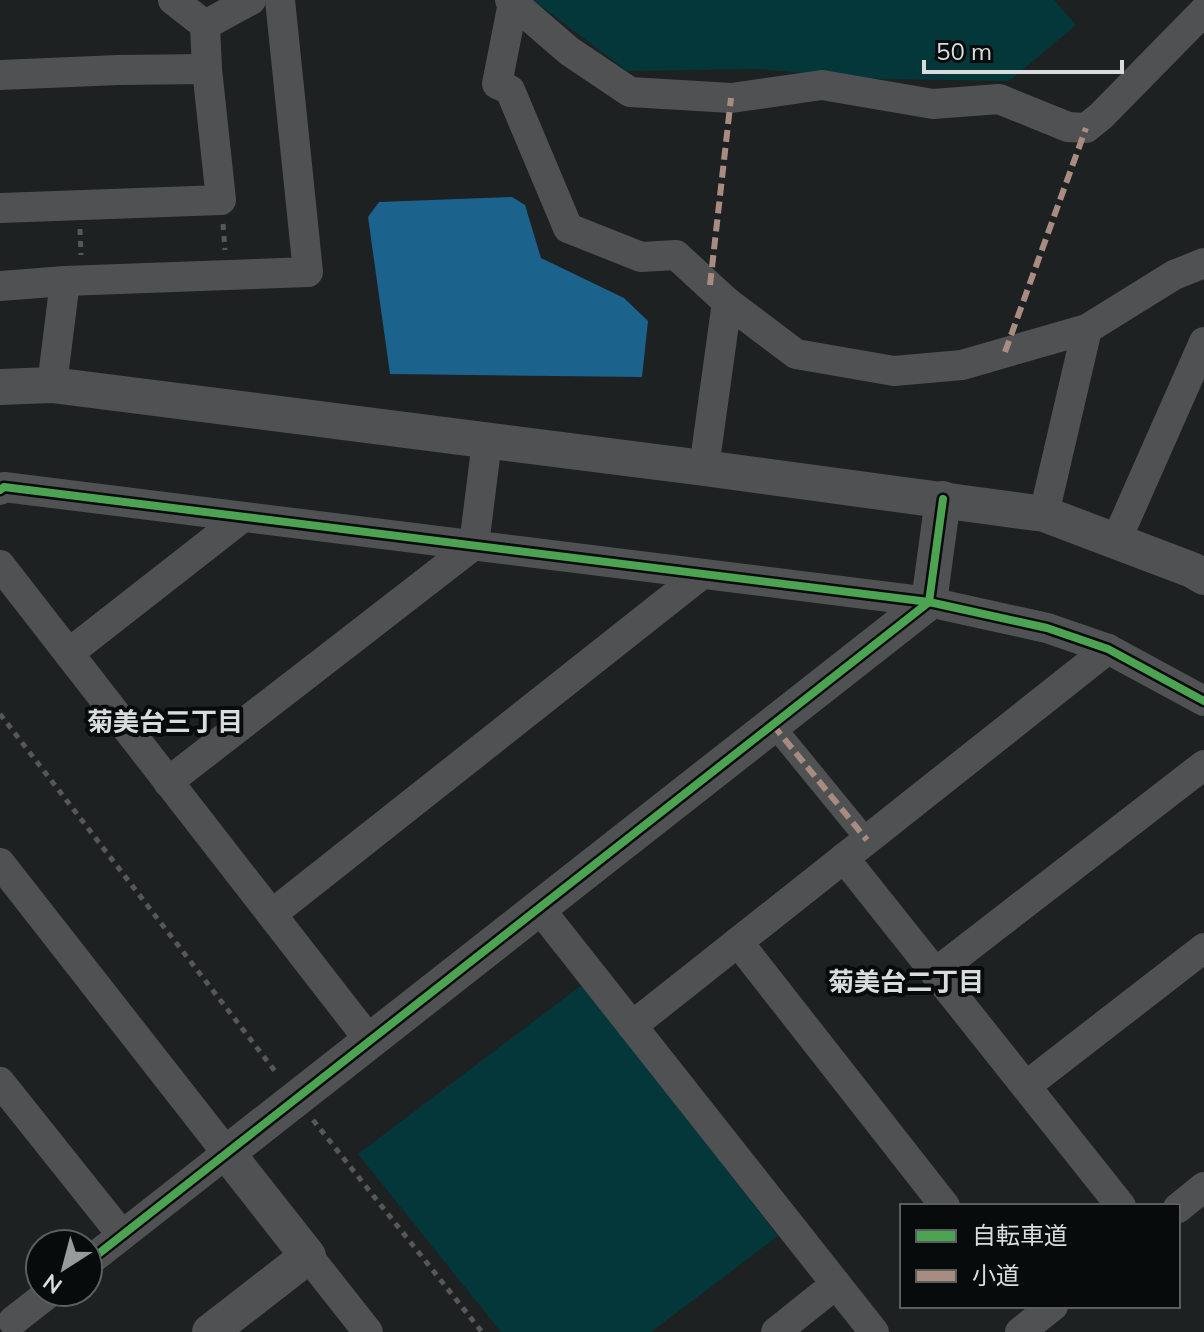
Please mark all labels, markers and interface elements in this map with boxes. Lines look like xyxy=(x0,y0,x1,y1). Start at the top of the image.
scale bar xyxy=(924,24,1122,74)
text: 50 m xyxy=(936,36,992,66)
district label: 菊美台三丁目 xyxy=(87,705,243,738)
district label: 菊美台二丁目 xyxy=(828,965,984,998)
legend xyxy=(900,1204,1180,1308)
text: 自転車道 xyxy=(972,1220,1068,1250)
north arrow xyxy=(24,1228,104,1308)
text: 小道 xyxy=(972,1260,1020,1290)
text: N xyxy=(37,1268,67,1300)

